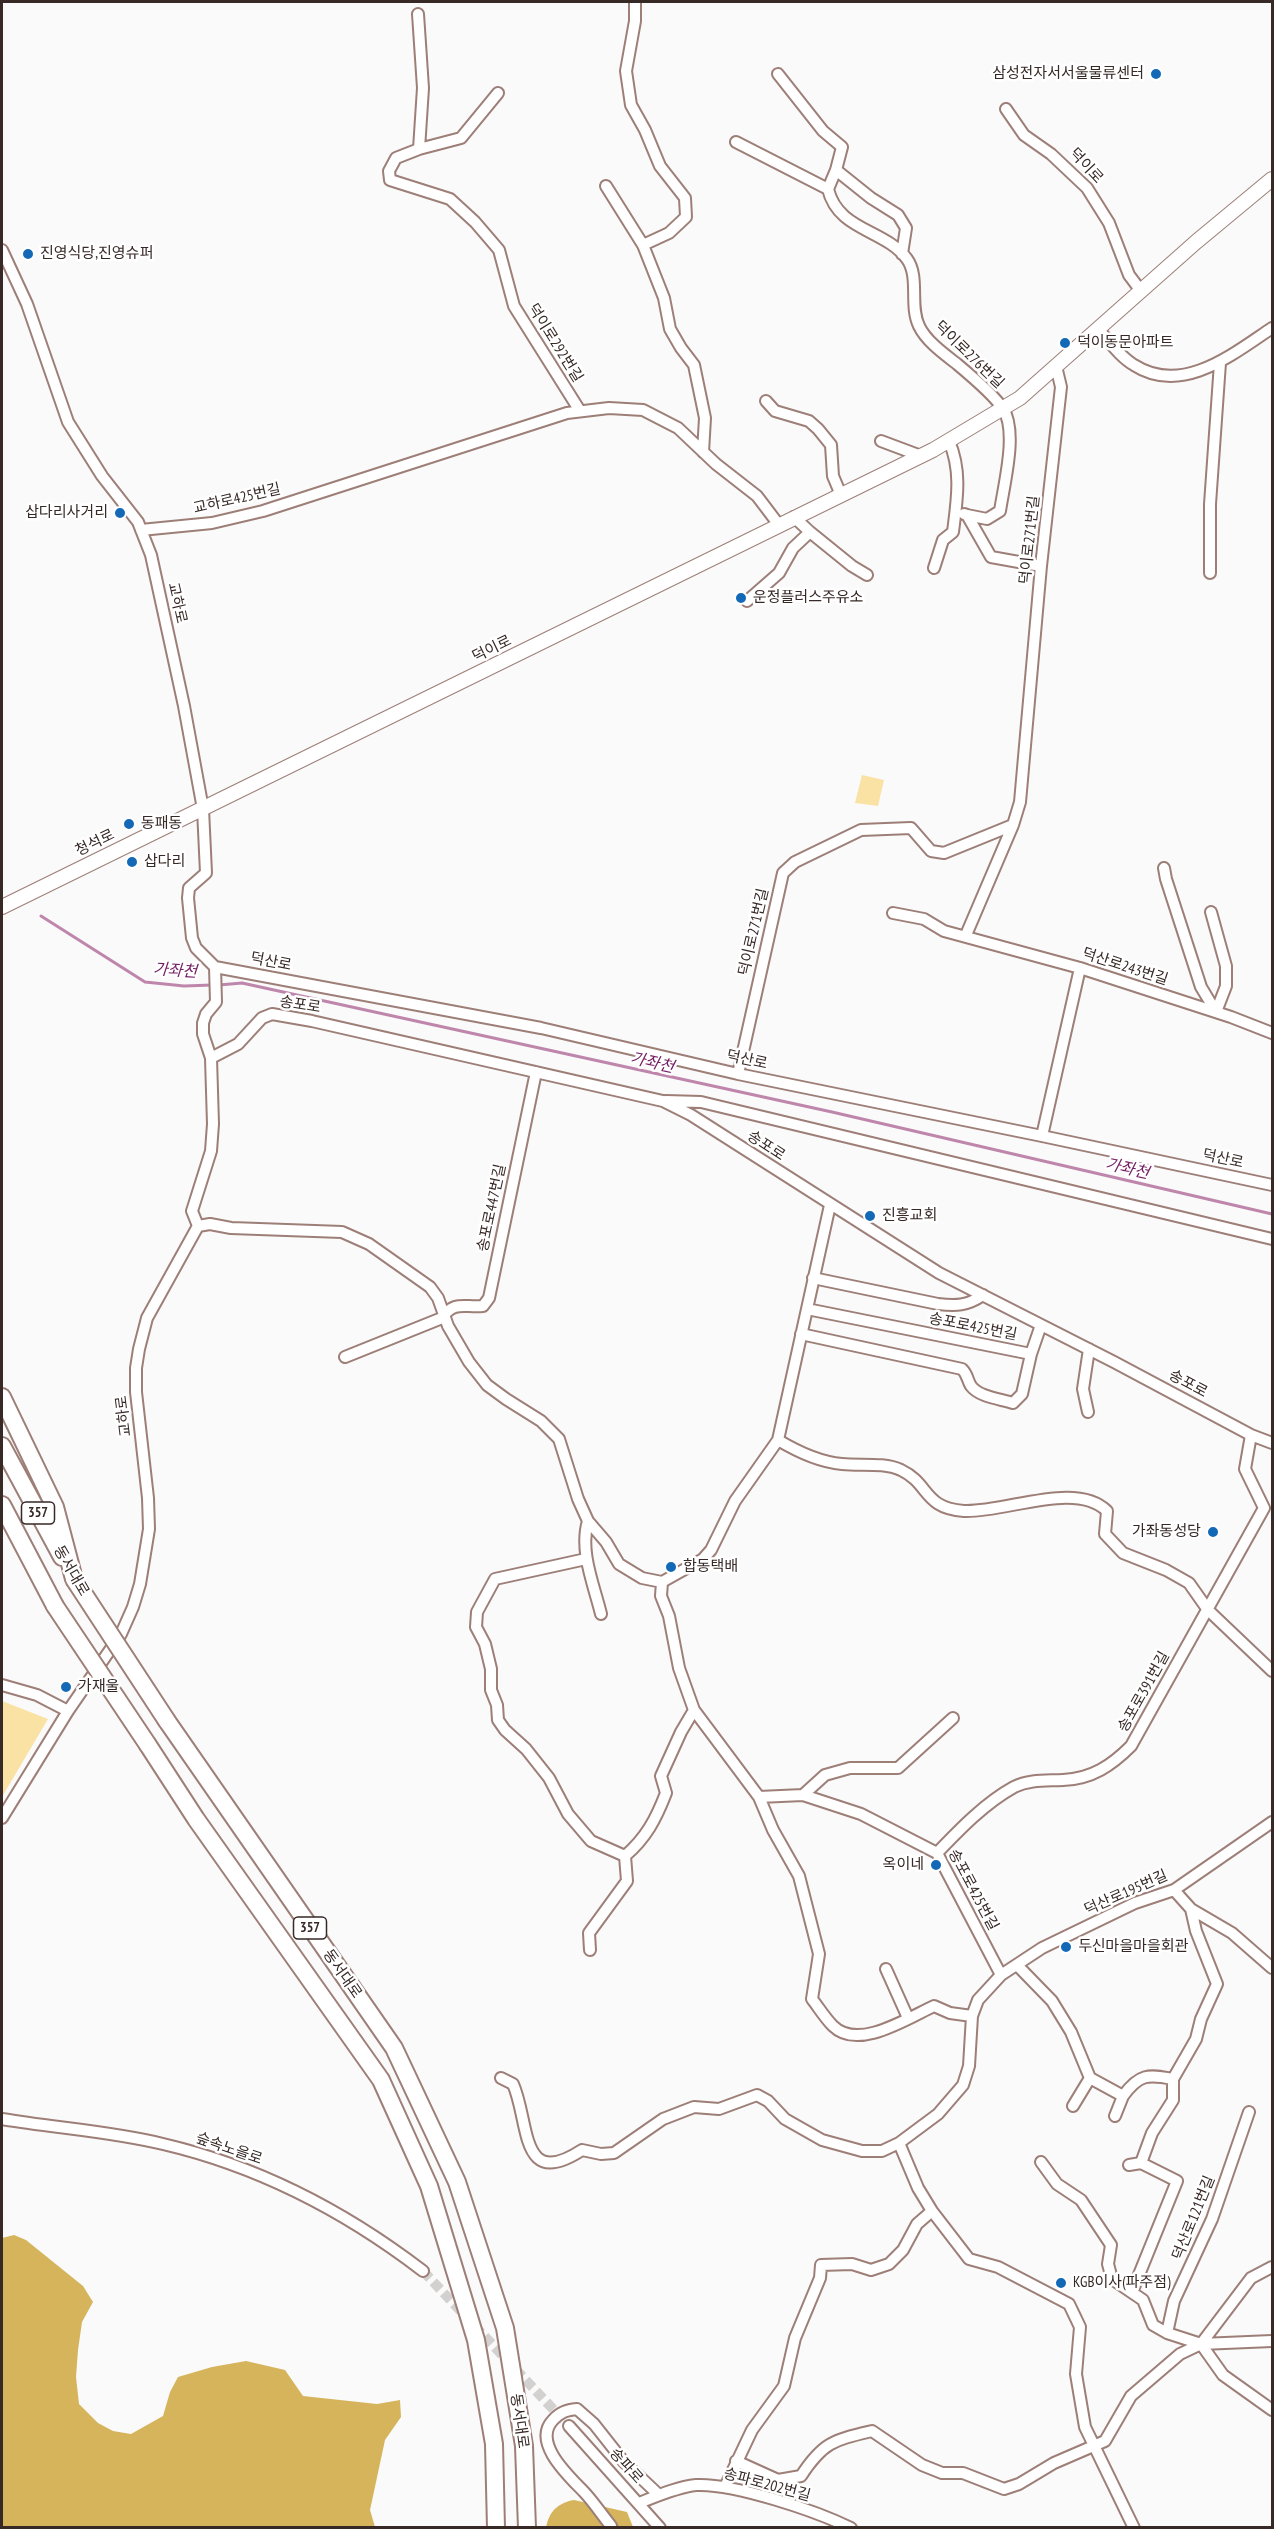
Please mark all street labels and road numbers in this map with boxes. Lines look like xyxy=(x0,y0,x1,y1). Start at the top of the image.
street label: 덕이로 xyxy=(1065,145,1107,187)
street label: 덕이로292번길 xyxy=(524,300,586,386)
street label: 덕이로276번길 xyxy=(931,318,1007,392)
street label: 교하로425번길 xyxy=(191,480,283,518)
street label: 덕이로271번길 xyxy=(1016,495,1044,585)
street label: 교하로 xyxy=(164,581,190,625)
street label: 덕이로 xyxy=(469,632,515,666)
street label: 청석로 xyxy=(72,826,118,860)
street label: 덕이로271번길 xyxy=(735,886,773,978)
street label: 덕산로243번길 xyxy=(1080,945,1170,989)
street label: 덕산로 xyxy=(249,949,293,975)
street label: 송포로 xyxy=(278,993,322,1017)
street label: 덕산로 xyxy=(725,1047,769,1073)
street label: 송포로 xyxy=(744,1127,788,1165)
street label: 덕산로 xyxy=(1201,1146,1245,1172)
street label: 송포로447번길 xyxy=(474,1162,510,1254)
street label: 송포로425번길 xyxy=(927,1310,1019,1344)
street label: 송포로 xyxy=(1165,1366,1211,1402)
street label: 교하로 xyxy=(113,1394,135,1438)
road number: 357 xyxy=(22,1502,54,1524)
street label: 동서대로 xyxy=(49,1543,93,1599)
street label: 송포로391번길 xyxy=(1114,1649,1174,1735)
street label: 송포로425번길 xyxy=(944,1846,1002,1934)
street label: 덕산로195번길 xyxy=(1082,1867,1170,1919)
road number: 357 xyxy=(294,1917,326,1939)
street label: 동서대로 xyxy=(319,1946,365,2002)
street label: 숲속노을로 xyxy=(193,2129,265,2169)
street label: 덕산로121번길 xyxy=(1169,2173,1219,2263)
street label: 동서대로 xyxy=(506,2392,532,2450)
street label: 송파로 xyxy=(605,2445,647,2487)
street label: 송파로202번길 xyxy=(722,2465,812,2505)

